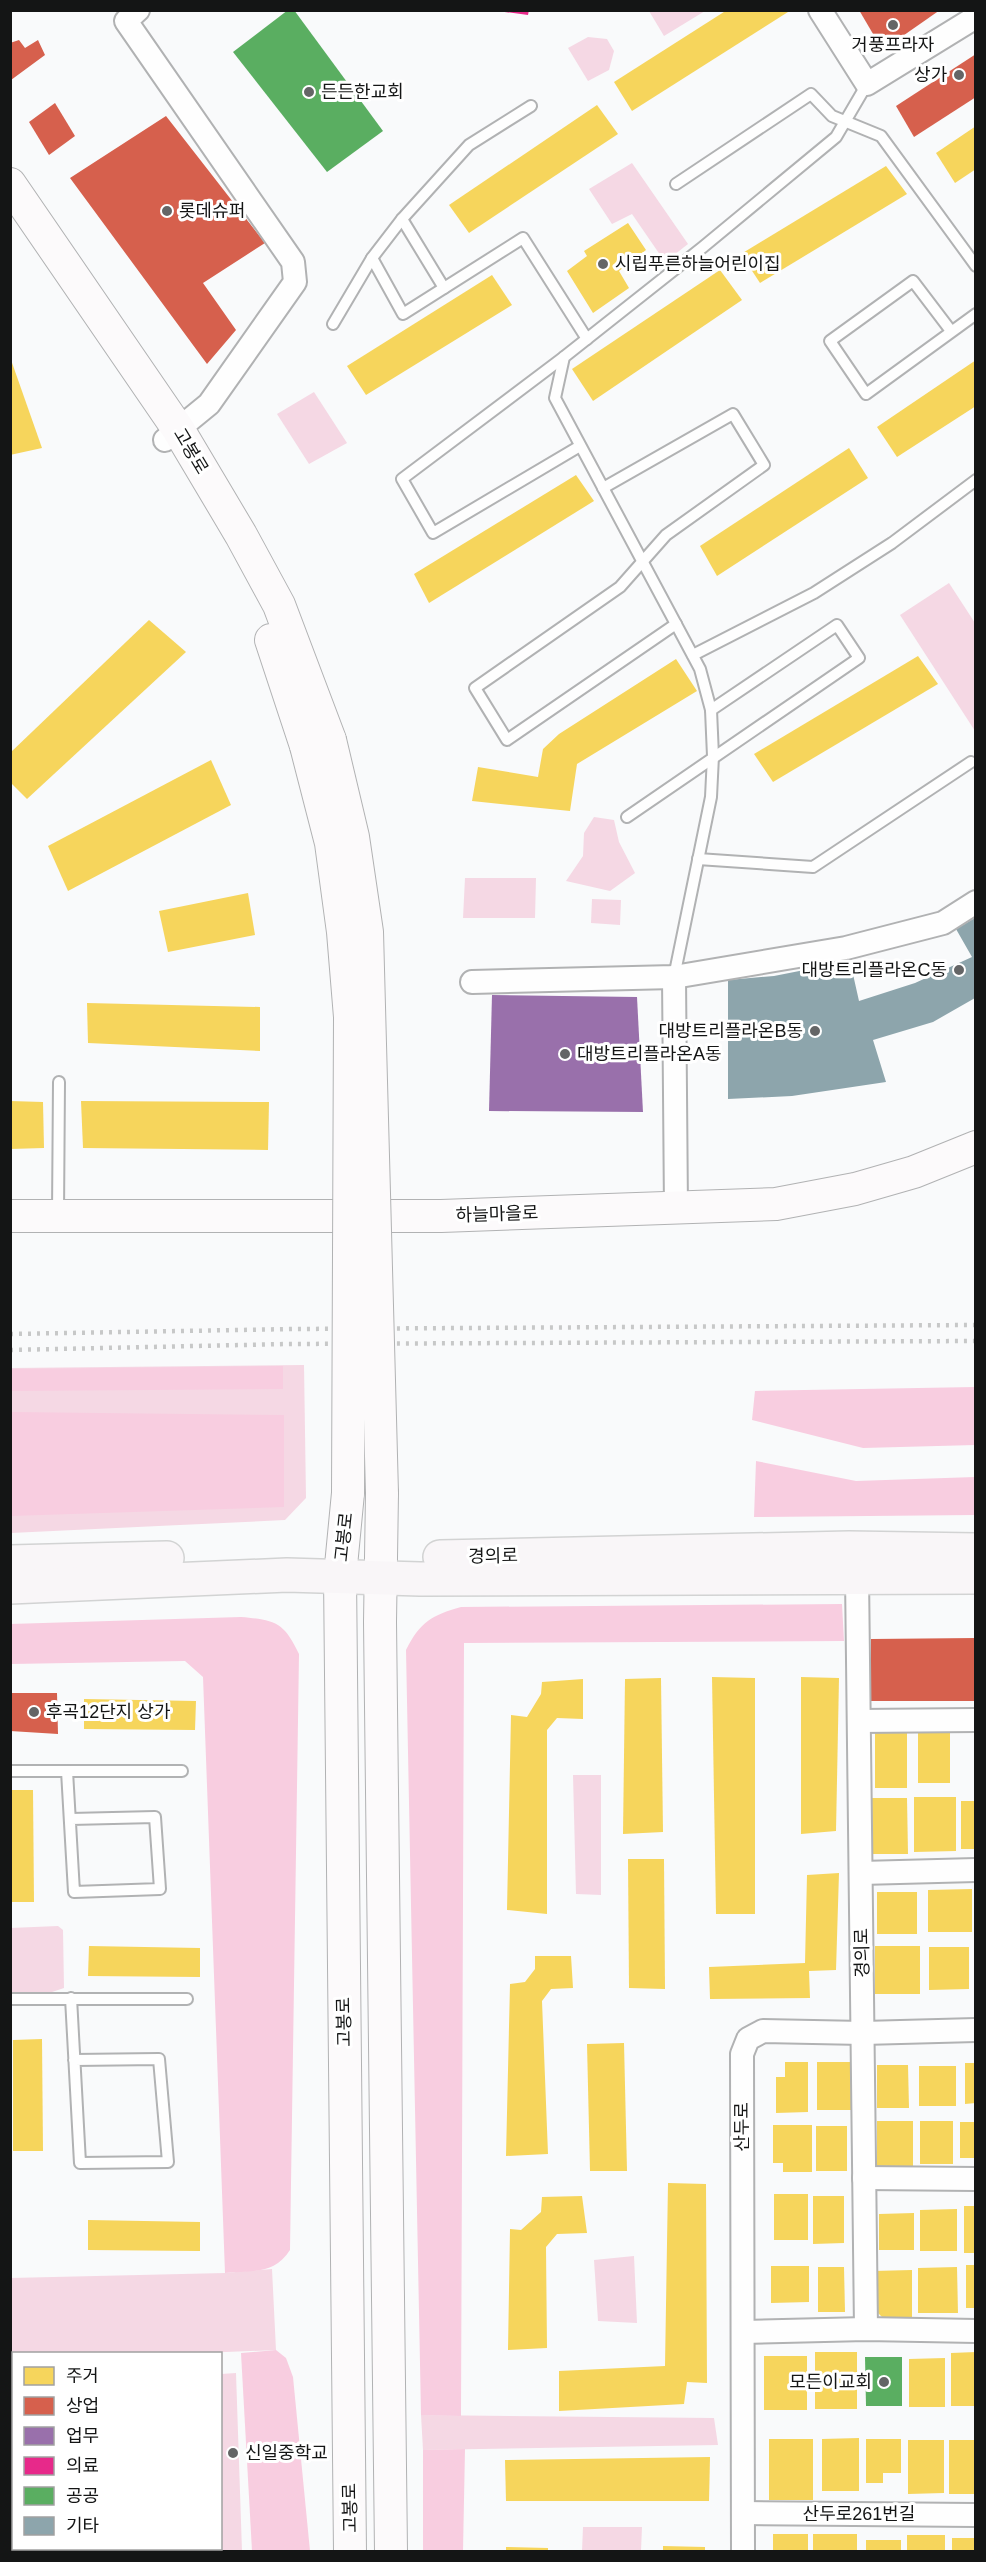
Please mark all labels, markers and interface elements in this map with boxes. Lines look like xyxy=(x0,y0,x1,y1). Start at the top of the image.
marker: 거풍프라자 xyxy=(886,18,900,32)
place label: 거풍프라자 xyxy=(852,35,935,55)
place label: 상가 xyxy=(914,65,947,85)
marker: 상가 xyxy=(952,68,966,82)
place label: 든든한교회 xyxy=(321,82,404,102)
marker: 든든한교회 xyxy=(302,85,316,99)
place label: 롯데슈퍼 xyxy=(179,201,245,221)
marker: 롯데슈퍼 xyxy=(160,204,174,218)
place label: 시립푸른하늘어린이집 xyxy=(615,254,781,274)
marker: 시립푸른하늘어린이집 xyxy=(596,257,610,271)
street label: 고봉로 xyxy=(170,425,212,477)
place label: 대방트리플라온C동 xyxy=(802,960,947,980)
marker: 대방트리플라온C동 xyxy=(952,963,966,977)
place label: 대방트리플라온B동 xyxy=(659,1021,803,1041)
marker: 대방트리플라온B동 xyxy=(808,1024,822,1038)
place label: 대방트리플라온A동 xyxy=(577,1044,722,1064)
marker: 대방트리플라온A동 xyxy=(558,1047,572,1061)
street label: 하늘마을로 xyxy=(455,1203,539,1225)
street label: 고봉로 xyxy=(331,1511,357,1563)
street label: 경의로 xyxy=(468,1546,518,1566)
place label: 후곡12단지 상가 xyxy=(46,1702,171,1722)
marker: 후곡12단지 상가 xyxy=(27,1705,41,1719)
street label: 경의로 xyxy=(852,1928,872,1978)
street label: 고봉로 xyxy=(334,1997,354,2047)
street label: 산두로 xyxy=(732,2102,752,2152)
legend xyxy=(12,2352,222,2550)
text: 주거 xyxy=(66,2366,99,2386)
place label: 모든이교회 xyxy=(789,2372,872,2392)
marker: 모든이교회 xyxy=(877,2375,891,2389)
text: 상업 xyxy=(66,2396,99,2416)
text: 업무 xyxy=(66,2426,99,2446)
place label: 신일중학교 xyxy=(245,2443,328,2463)
marker: 신일중학교 xyxy=(226,2446,240,2460)
text: 의료 xyxy=(66,2456,99,2476)
street label: 고봉로 xyxy=(340,2483,360,2533)
text: 공공 xyxy=(66,2486,99,2506)
street label: 산두로261번길 xyxy=(803,2504,915,2524)
text: 기타 xyxy=(66,2516,100,2536)

